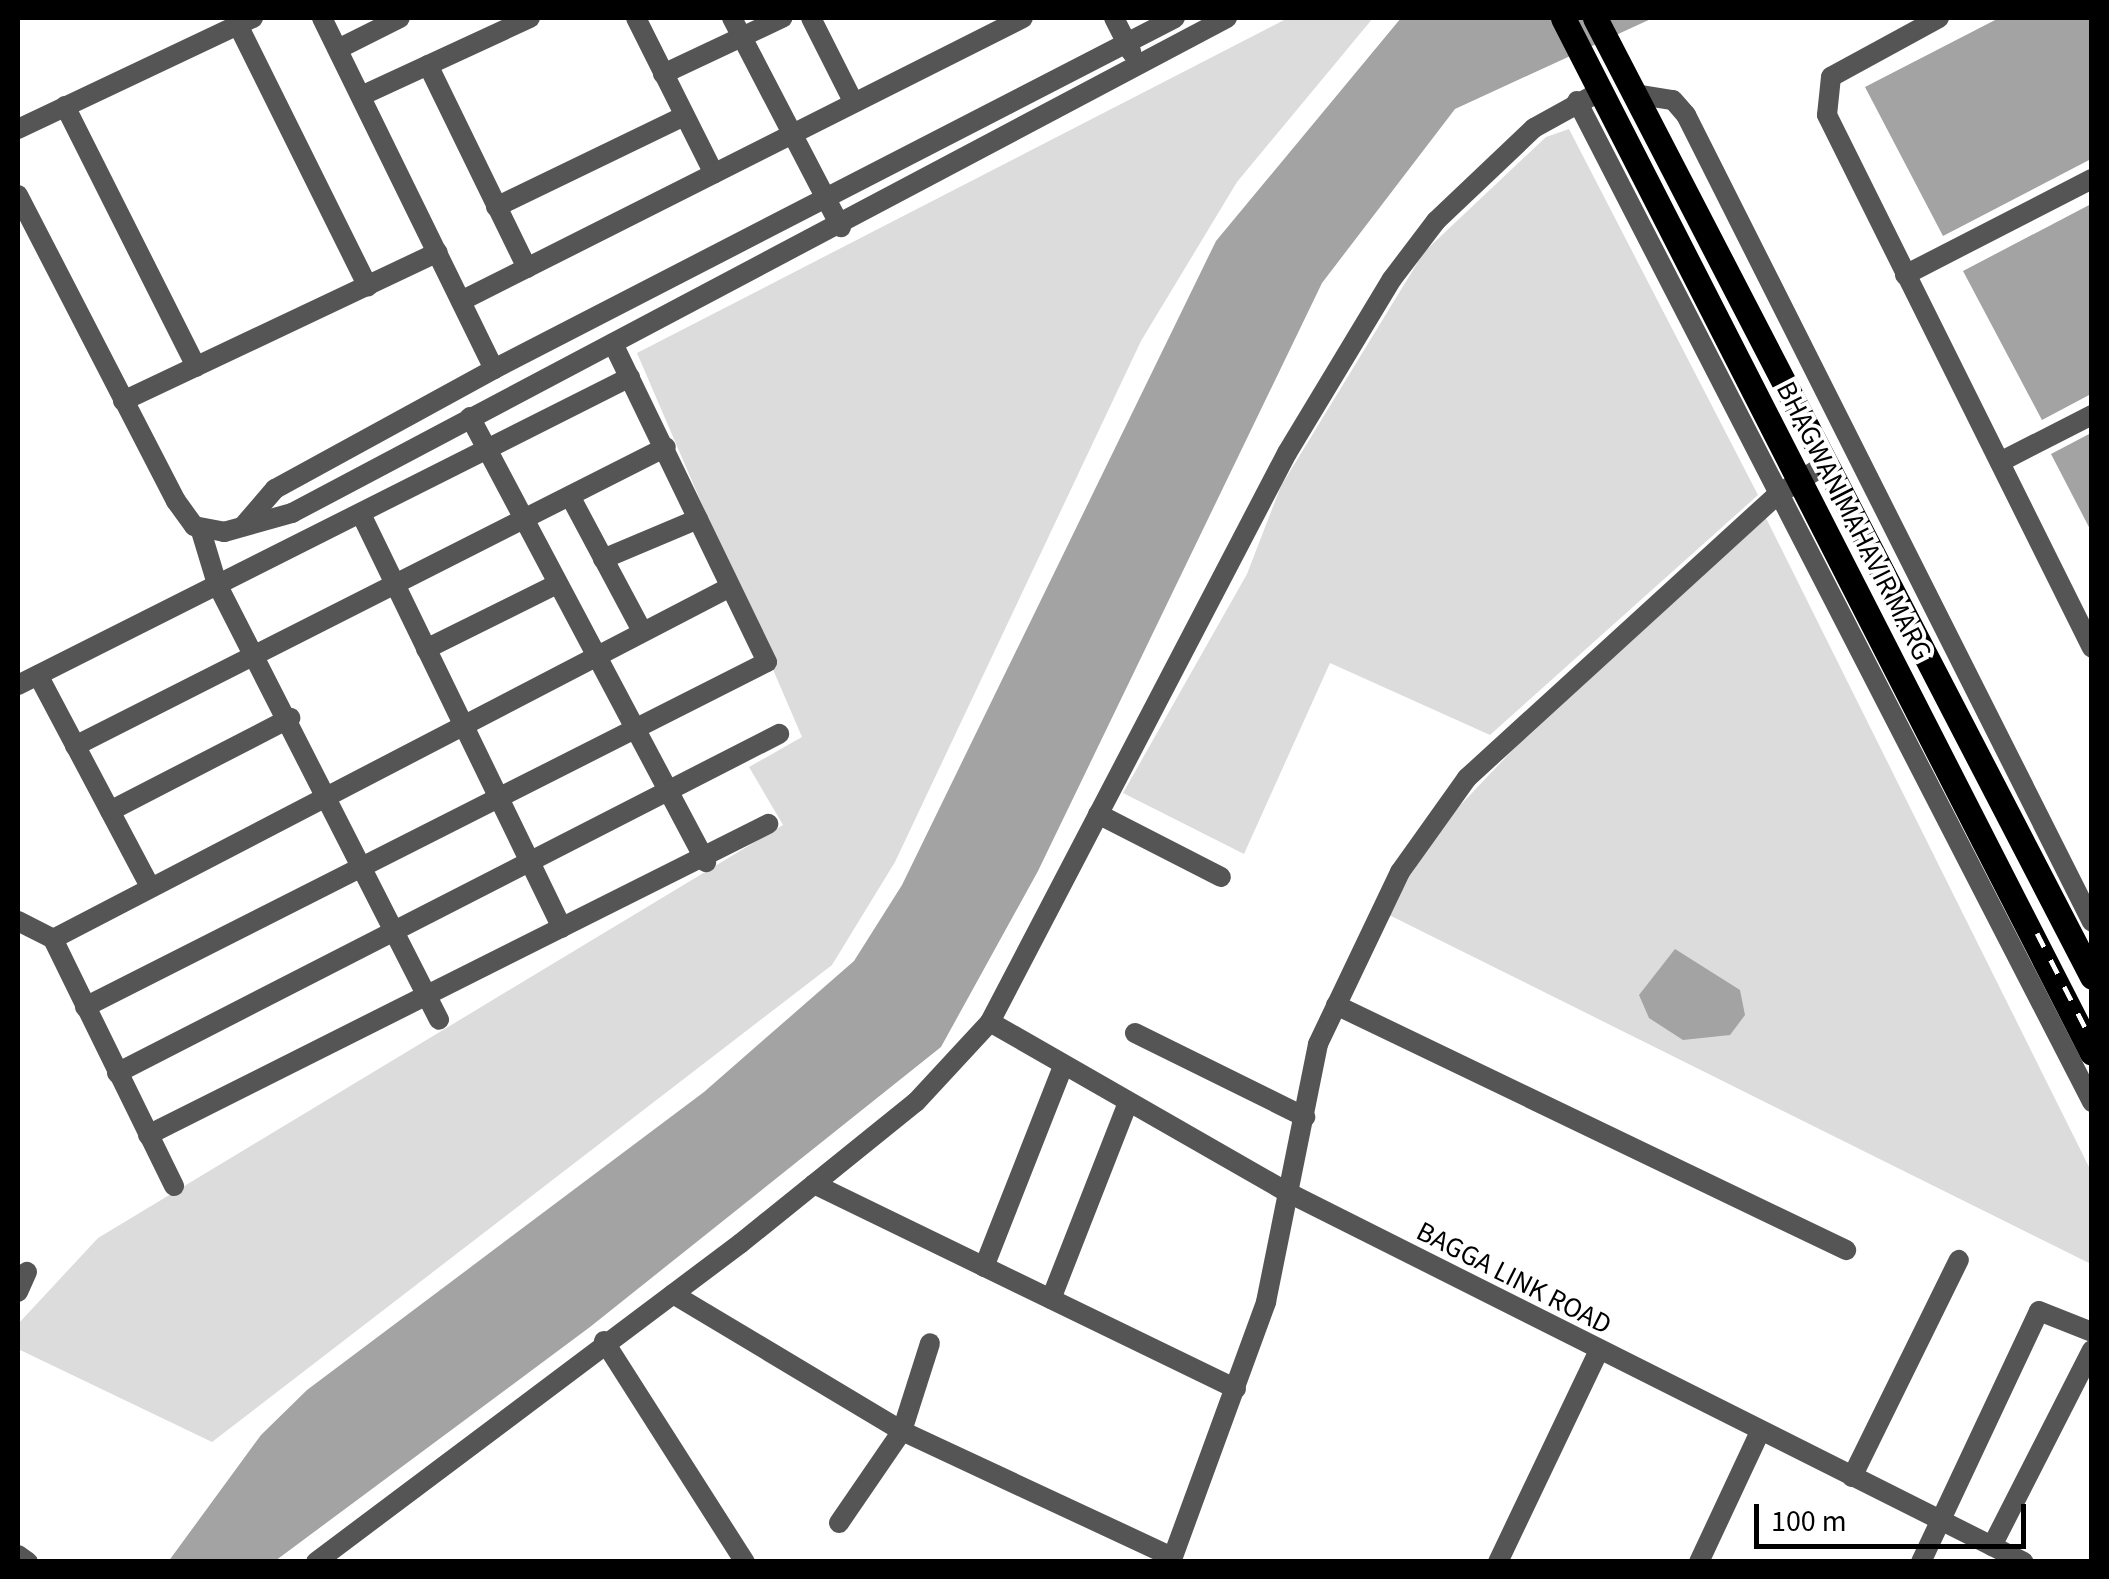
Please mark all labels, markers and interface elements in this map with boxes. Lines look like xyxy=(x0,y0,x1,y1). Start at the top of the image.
street label: BHAGWAN MAHAVIR MARG xyxy=(1769,376,1939,666)
street label: BAGGA LINK ROAD xyxy=(1411,1214,1617,1342)
scale bar xyxy=(1759,1484,2032,1546)
text: 100 m xyxy=(1771,1500,1847,1543)

